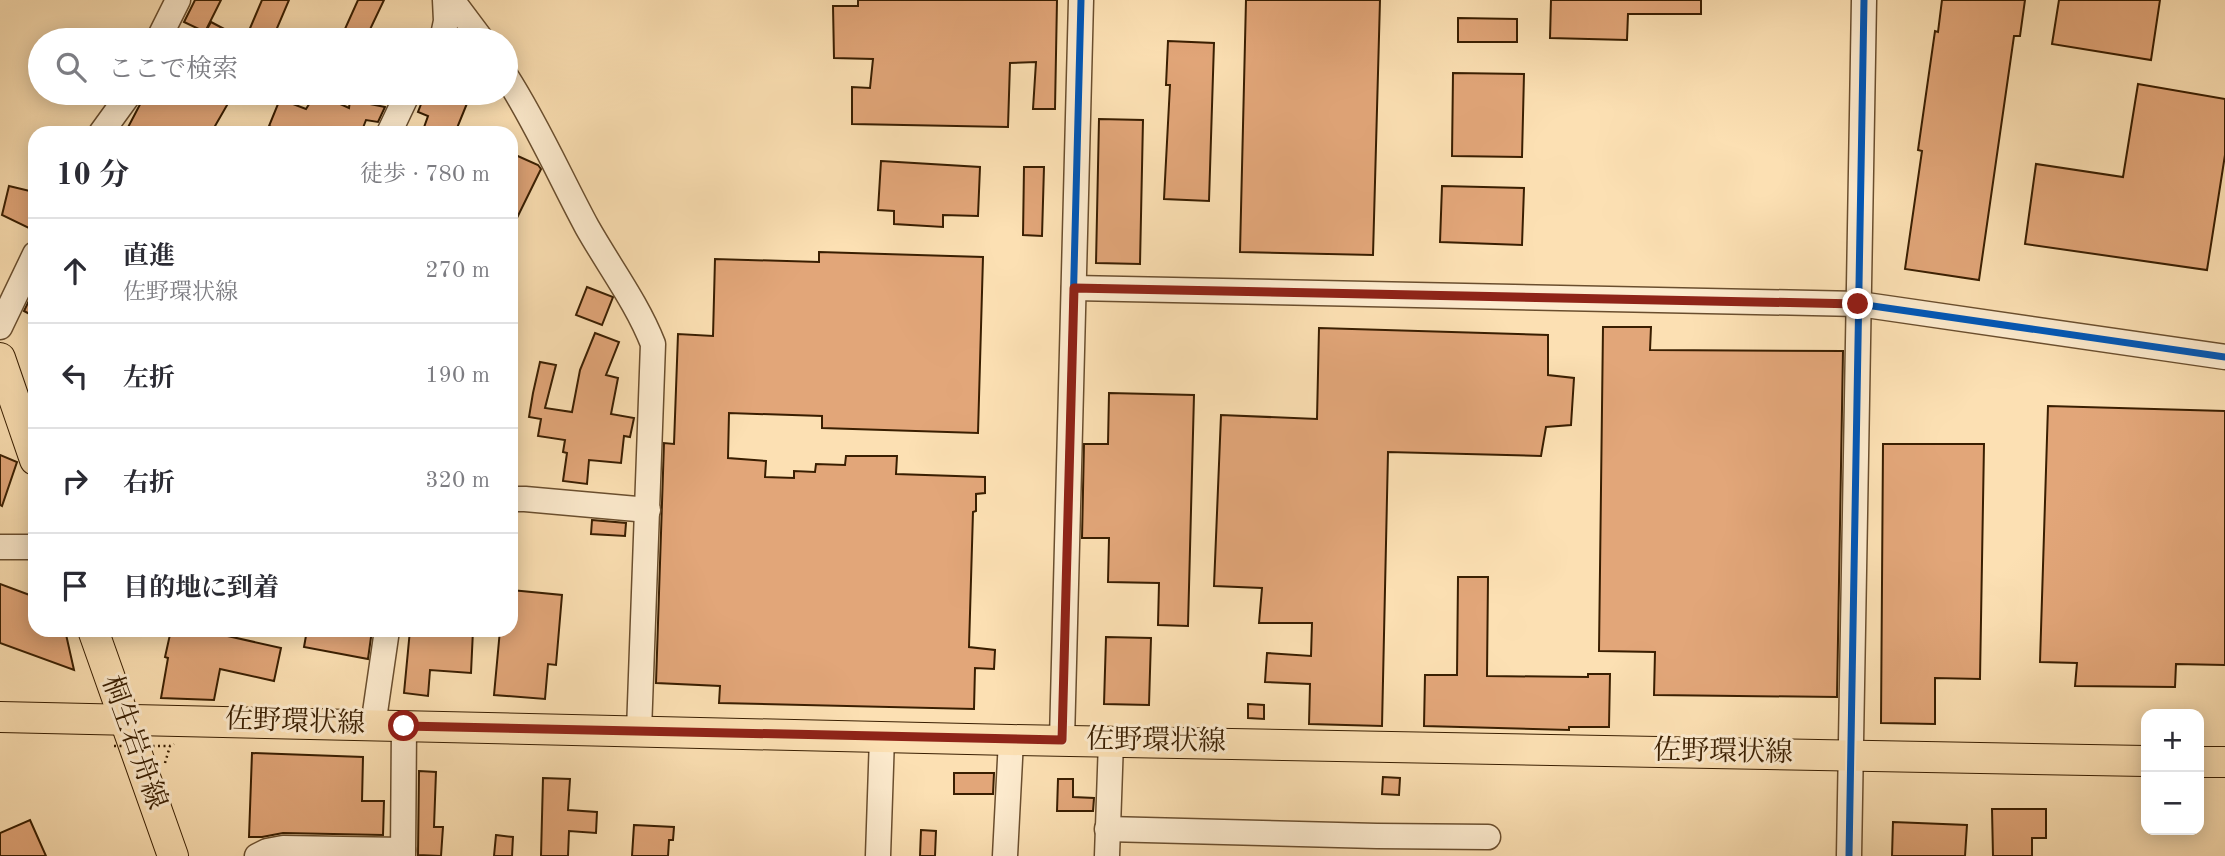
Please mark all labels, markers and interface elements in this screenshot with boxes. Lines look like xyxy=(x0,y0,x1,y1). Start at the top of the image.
search box xyxy=(28,28,518,105)
icon: search xyxy=(52,48,90,86)
text: ここで検索 xyxy=(108,57,238,83)
text: 10 分 xyxy=(56,161,129,191)
text: 徒歩 · 780 m xyxy=(360,163,490,186)
text: 直進 xyxy=(123,244,175,270)
icon: ahead xyxy=(56,252,94,290)
text: 270 m xyxy=(425,259,490,282)
text: 佐野環状線 xyxy=(123,281,238,304)
route end xyxy=(1842,288,1873,319)
icon: left xyxy=(56,357,94,395)
text: 190 m xyxy=(425,364,490,387)
text: 左折 xyxy=(123,366,175,392)
icon: right xyxy=(56,462,94,500)
text: 320 m xyxy=(425,469,490,492)
text: 右折 xyxy=(123,471,175,497)
icon: arrive xyxy=(56,567,94,605)
text: 目的地に到着 xyxy=(123,576,279,602)
street label: 桐生岩舟線 xyxy=(96,671,173,814)
street label: 佐野環状線 xyxy=(225,704,366,739)
map controls xyxy=(2141,709,2204,835)
button: + xyxy=(2141,709,2204,772)
route start xyxy=(388,710,419,741)
street label: 佐野環状線 xyxy=(1086,724,1226,757)
street label: 佐野環状線 xyxy=(1653,735,1793,768)
button: − xyxy=(2141,772,2204,835)

